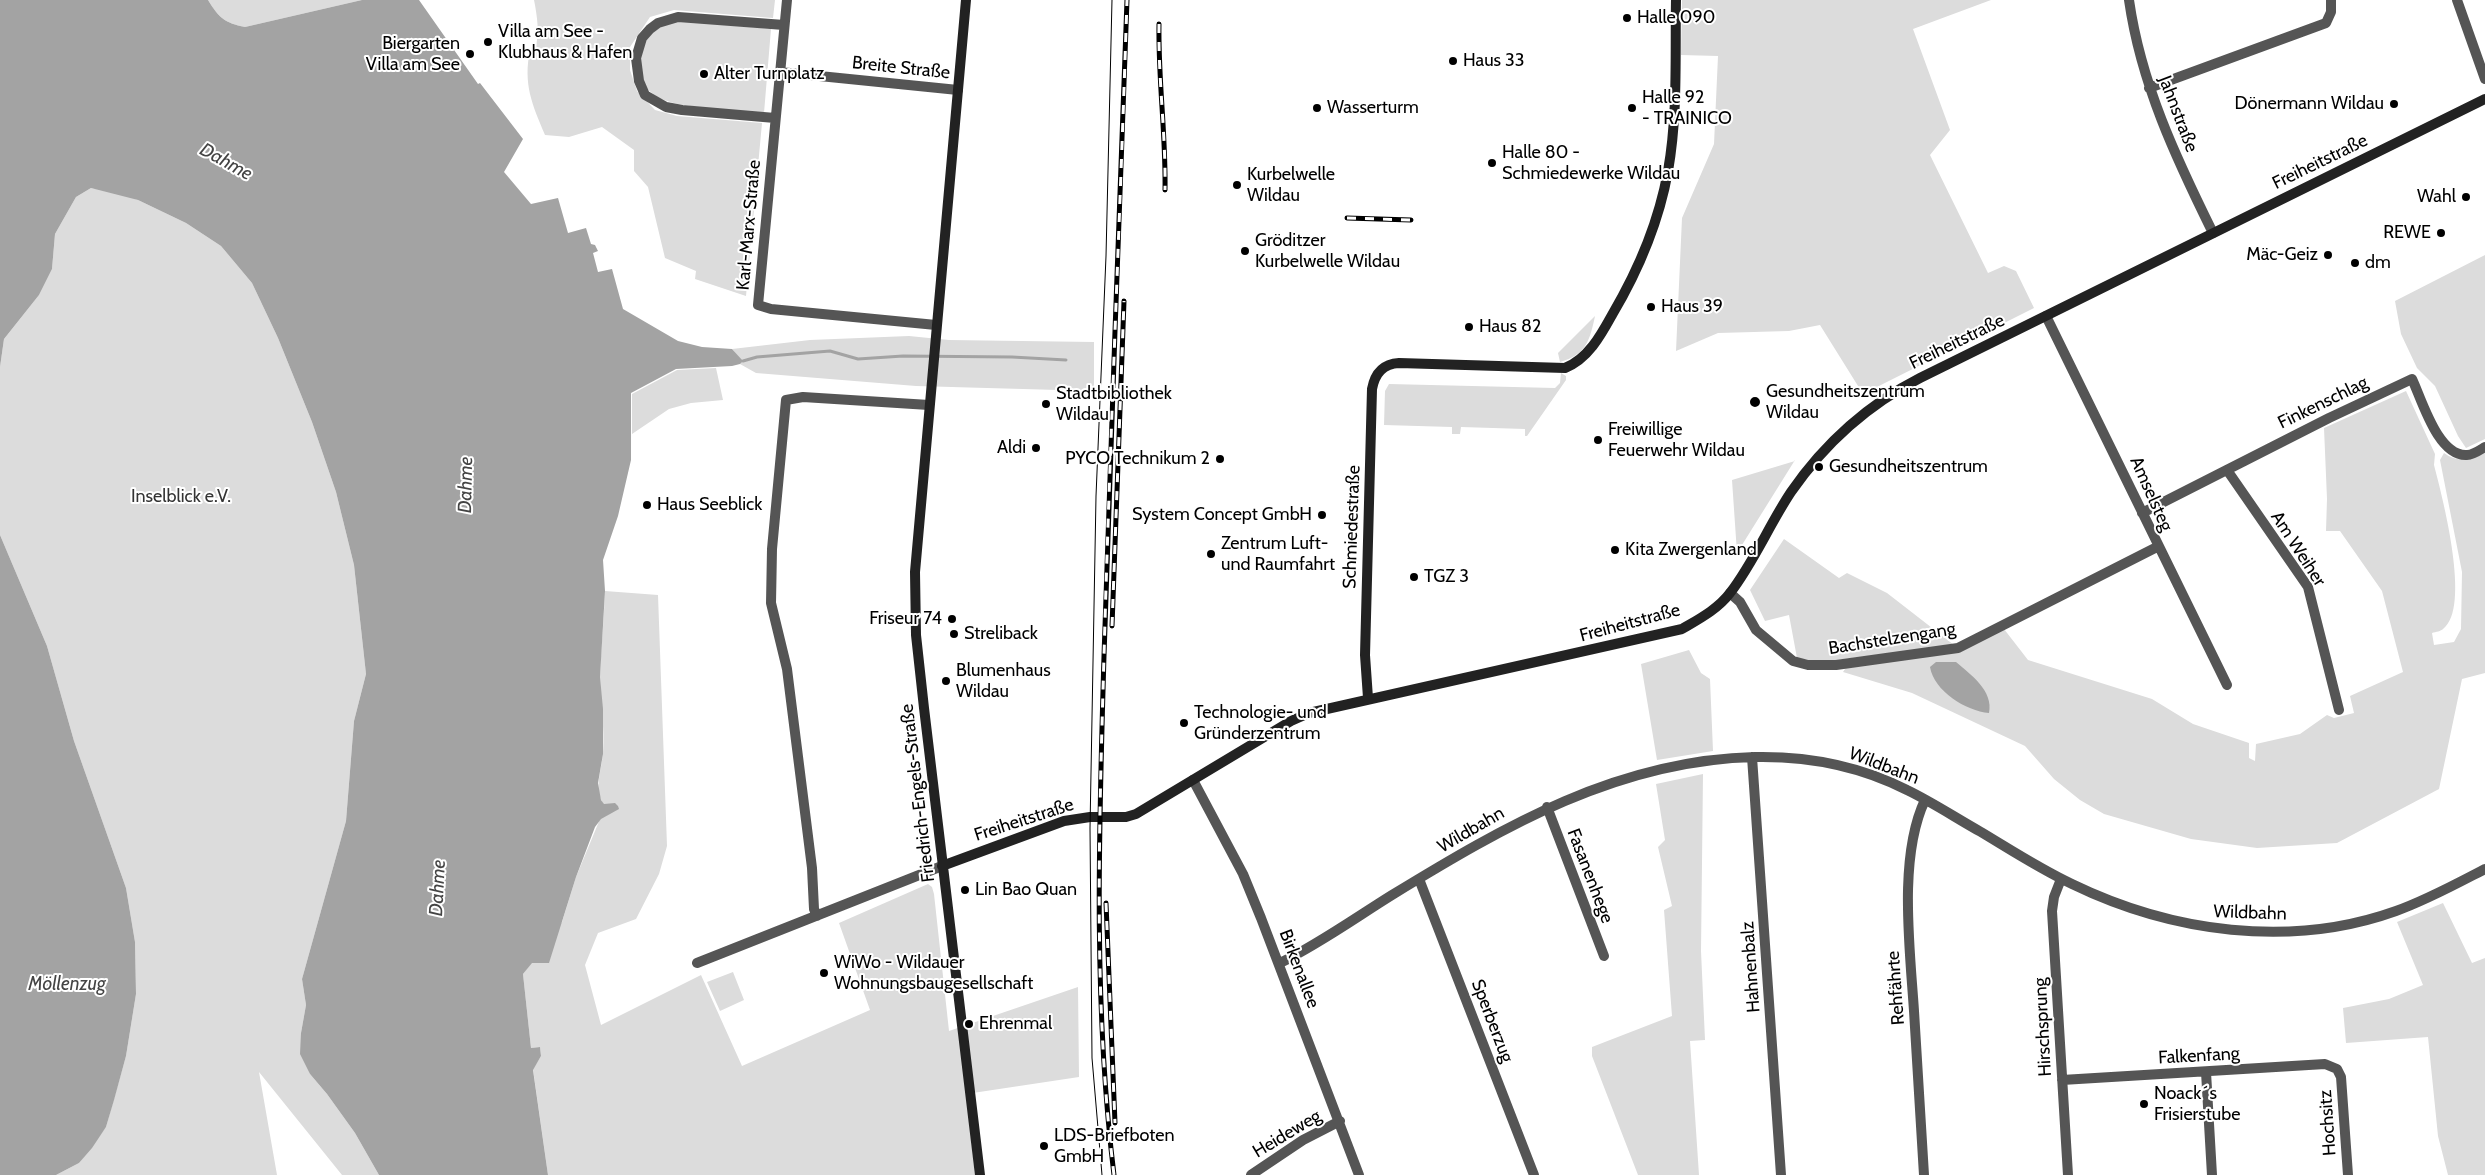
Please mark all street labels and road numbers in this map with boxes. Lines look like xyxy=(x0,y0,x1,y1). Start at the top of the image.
street label: Breite Straße xyxy=(851,52,951,84)
street label: Jahnstraße xyxy=(2154,73,2202,155)
street label: Freiheitstraße xyxy=(2269,130,2371,194)
street label: Karl-Marx-Straße xyxy=(733,159,765,291)
street label: Freiheitstraße xyxy=(1906,310,2008,374)
street label: Finkenschlag xyxy=(2275,372,2371,434)
street label: Amselsteg xyxy=(2125,453,2177,535)
street label: Schmiedestraße xyxy=(1339,465,1365,589)
street label: Am Weiher xyxy=(2266,507,2330,591)
street label: Freiheitstraße xyxy=(1577,599,1683,647)
street label: Bachstelzengang xyxy=(1827,618,1957,660)
street label: Friedrich-Engels-Straße xyxy=(896,703,940,883)
street label: Wildbahn xyxy=(1846,743,1922,789)
street label: Freiheitstraße xyxy=(972,794,1076,846)
street label: Wildbahn xyxy=(1434,802,1508,858)
street label: Fasanenhege xyxy=(1562,826,1618,926)
street label: Wildbahn xyxy=(2213,901,2287,925)
street label: Hahnenbalz xyxy=(1737,921,1765,1013)
street label: Birkenallee xyxy=(1274,927,1324,1011)
street label: Rehfährte xyxy=(1883,950,1909,1026)
street label: Sperberzug xyxy=(1466,976,1518,1066)
street label: Hirschsprung xyxy=(2030,977,2056,1077)
street label: Falkenfang xyxy=(2158,1043,2240,1069)
street label: Hochsitz xyxy=(2315,1089,2341,1157)
street label: Heideweg xyxy=(1249,1105,1325,1163)

